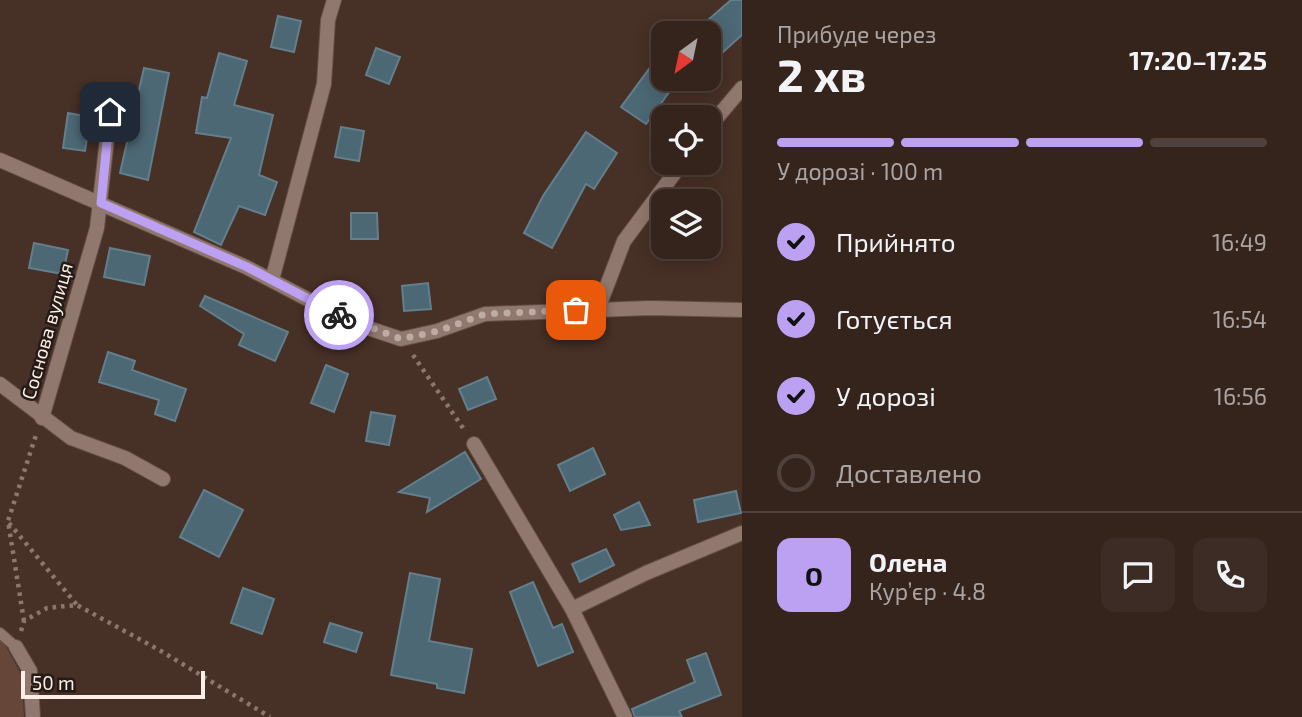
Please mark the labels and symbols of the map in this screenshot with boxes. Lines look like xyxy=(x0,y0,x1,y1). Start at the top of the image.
north arrow xyxy=(651,21,721,91)
pin xyxy=(80,82,140,142)
street label: Соснова вулиця xyxy=(16,260,78,402)
courier xyxy=(304,280,374,350)
pin xyxy=(546,280,606,340)
scale bar xyxy=(21,668,205,700)

